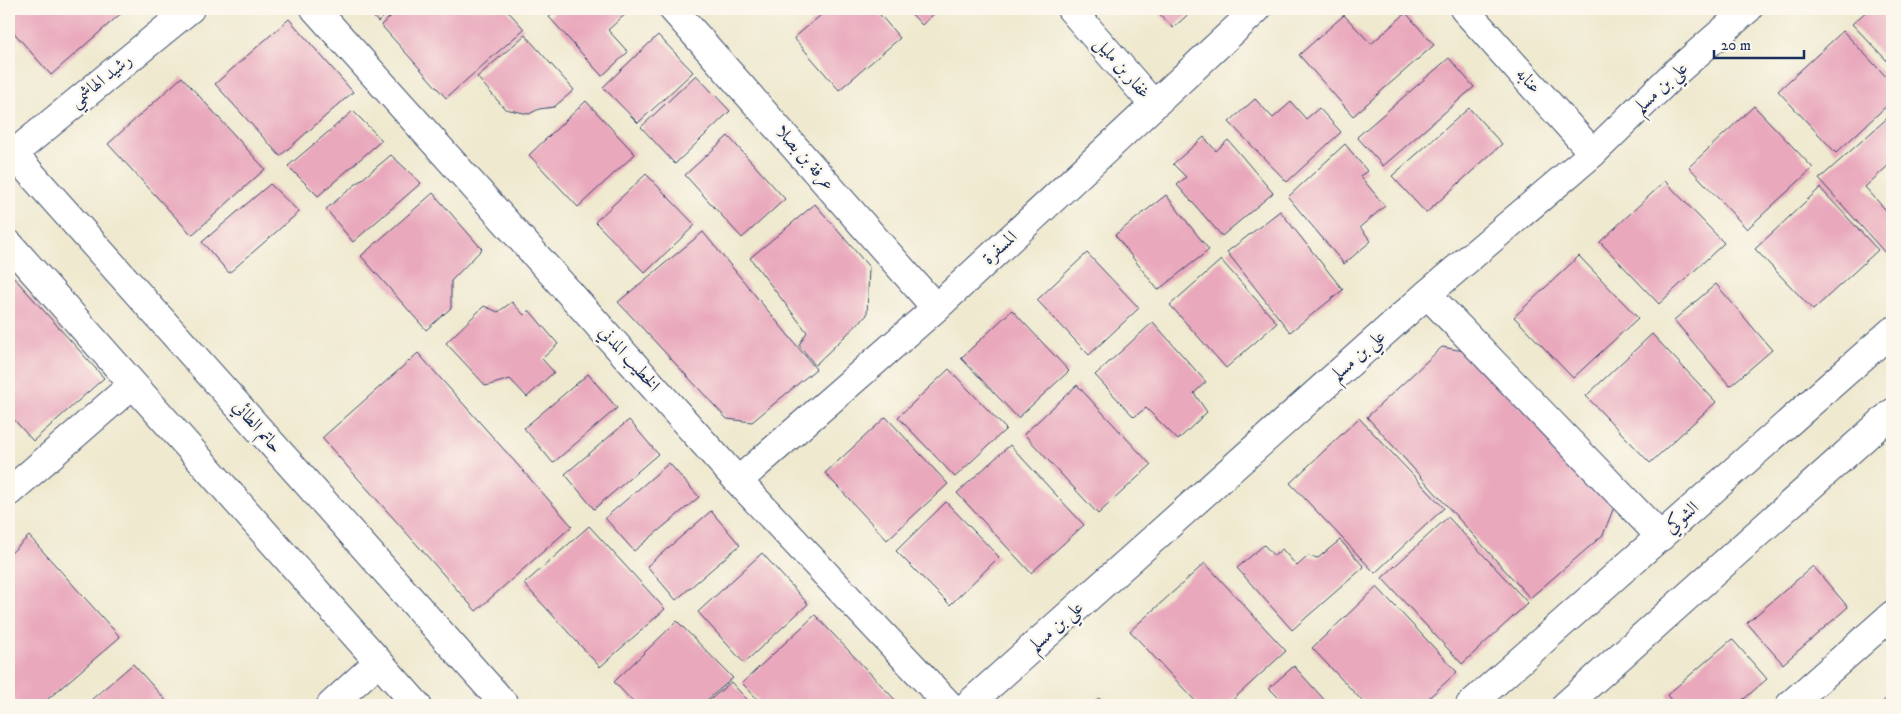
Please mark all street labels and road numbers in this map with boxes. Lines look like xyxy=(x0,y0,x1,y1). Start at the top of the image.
street label: غفار بن مليل xyxy=(1089,33,1155,104)
street label: رشيد الهاشمي xyxy=(65,49,140,117)
street label: علي بن مسلم xyxy=(1629,57,1697,123)
street label: عنابه xyxy=(1511,63,1545,99)
street label: عرفة بن بصلا xyxy=(770,121,839,196)
street label: المسفرة xyxy=(978,226,1022,270)
street label: الخطيب المدني xyxy=(591,321,664,399)
street label: علي بن مسلم xyxy=(1326,326,1394,391)
street label: حاتم الطائي xyxy=(224,396,287,461)
street label: الشوكي xyxy=(1659,495,1706,541)
street label: علي بن مسلم xyxy=(1024,597,1092,662)

